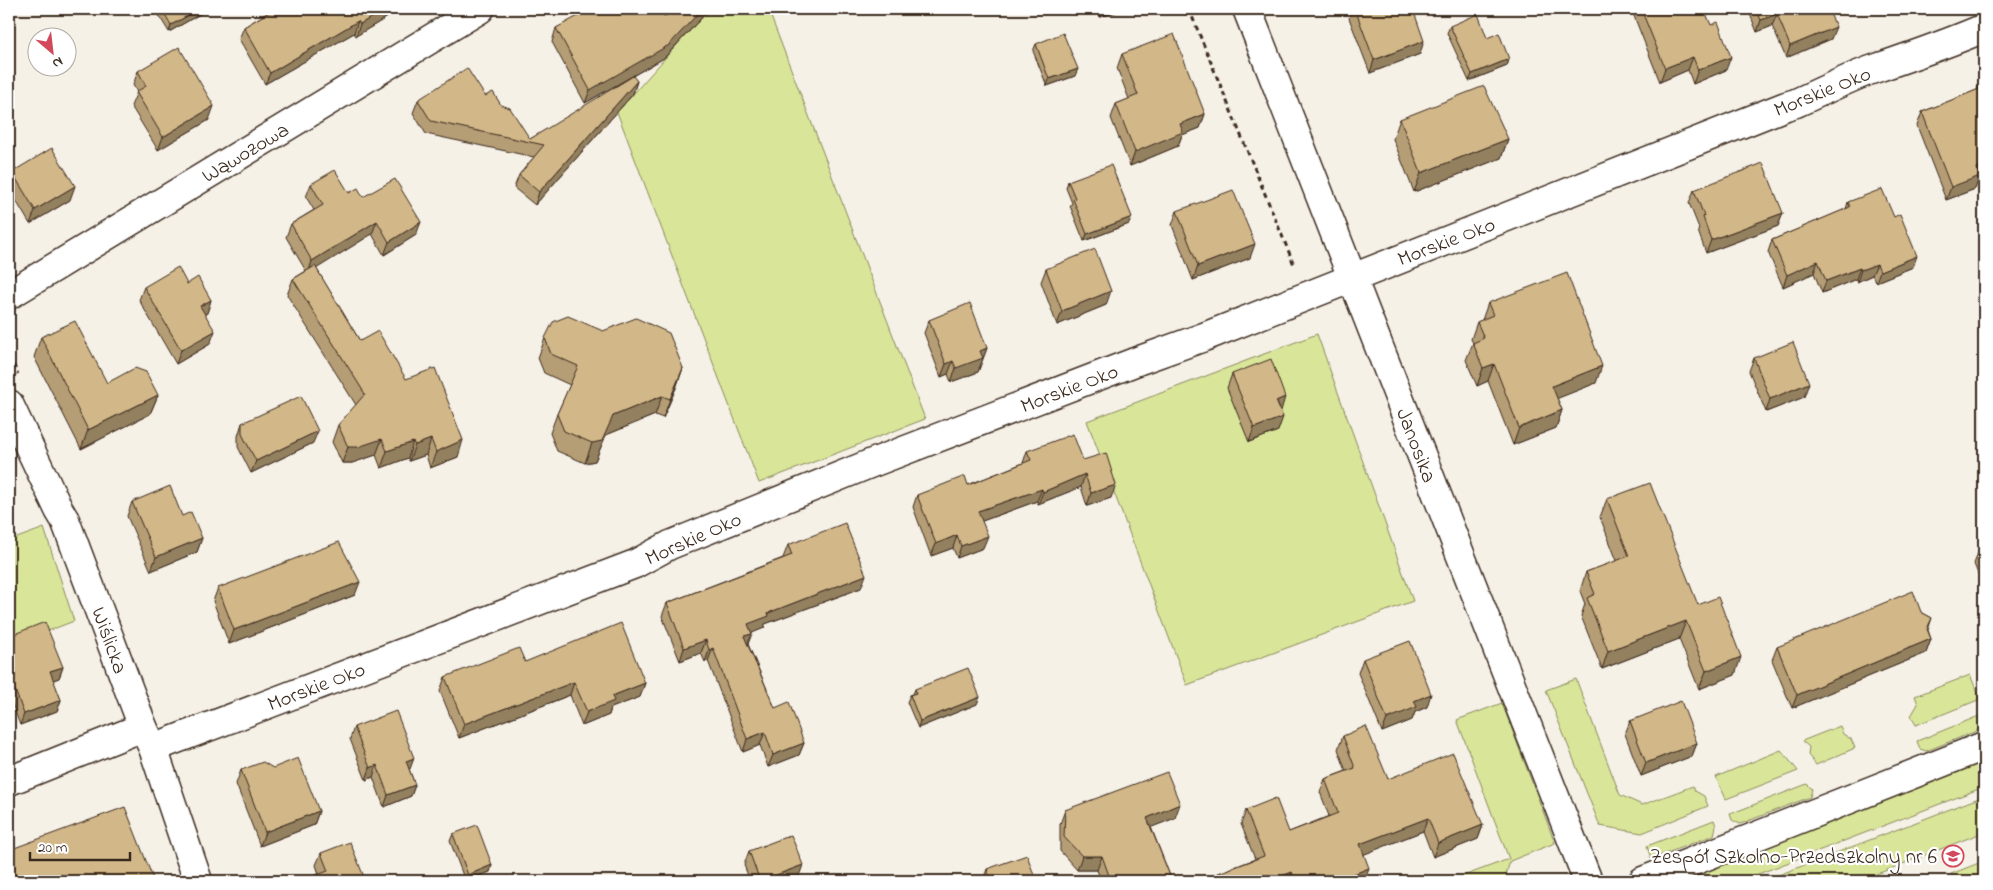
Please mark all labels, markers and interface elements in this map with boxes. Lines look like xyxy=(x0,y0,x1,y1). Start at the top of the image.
north arrow xyxy=(28,28,78,78)
text: N xyxy=(48,51,67,74)
street label: Morskie Oko xyxy=(1770,60,1876,126)
street label: Wąwozowa xyxy=(197,116,295,192)
street label: Morskie Oko xyxy=(1394,210,1500,275)
street label: Morskie Oko xyxy=(1017,357,1123,422)
street label: Janosika xyxy=(1387,404,1443,487)
street label: Morskie Oko xyxy=(641,505,747,574)
street label: Wiślicka xyxy=(82,603,134,678)
street label: Morskie Oko xyxy=(264,655,370,720)
scale bar xyxy=(30,830,130,862)
text: 20 m xyxy=(38,837,68,859)
place label: Zespół Szkolno-Przedszkolny nr 6 xyxy=(1650,843,1937,875)
school or university icon: Zespół Szkolno-Przedszkolny nr 6 xyxy=(1941,844,1965,868)

